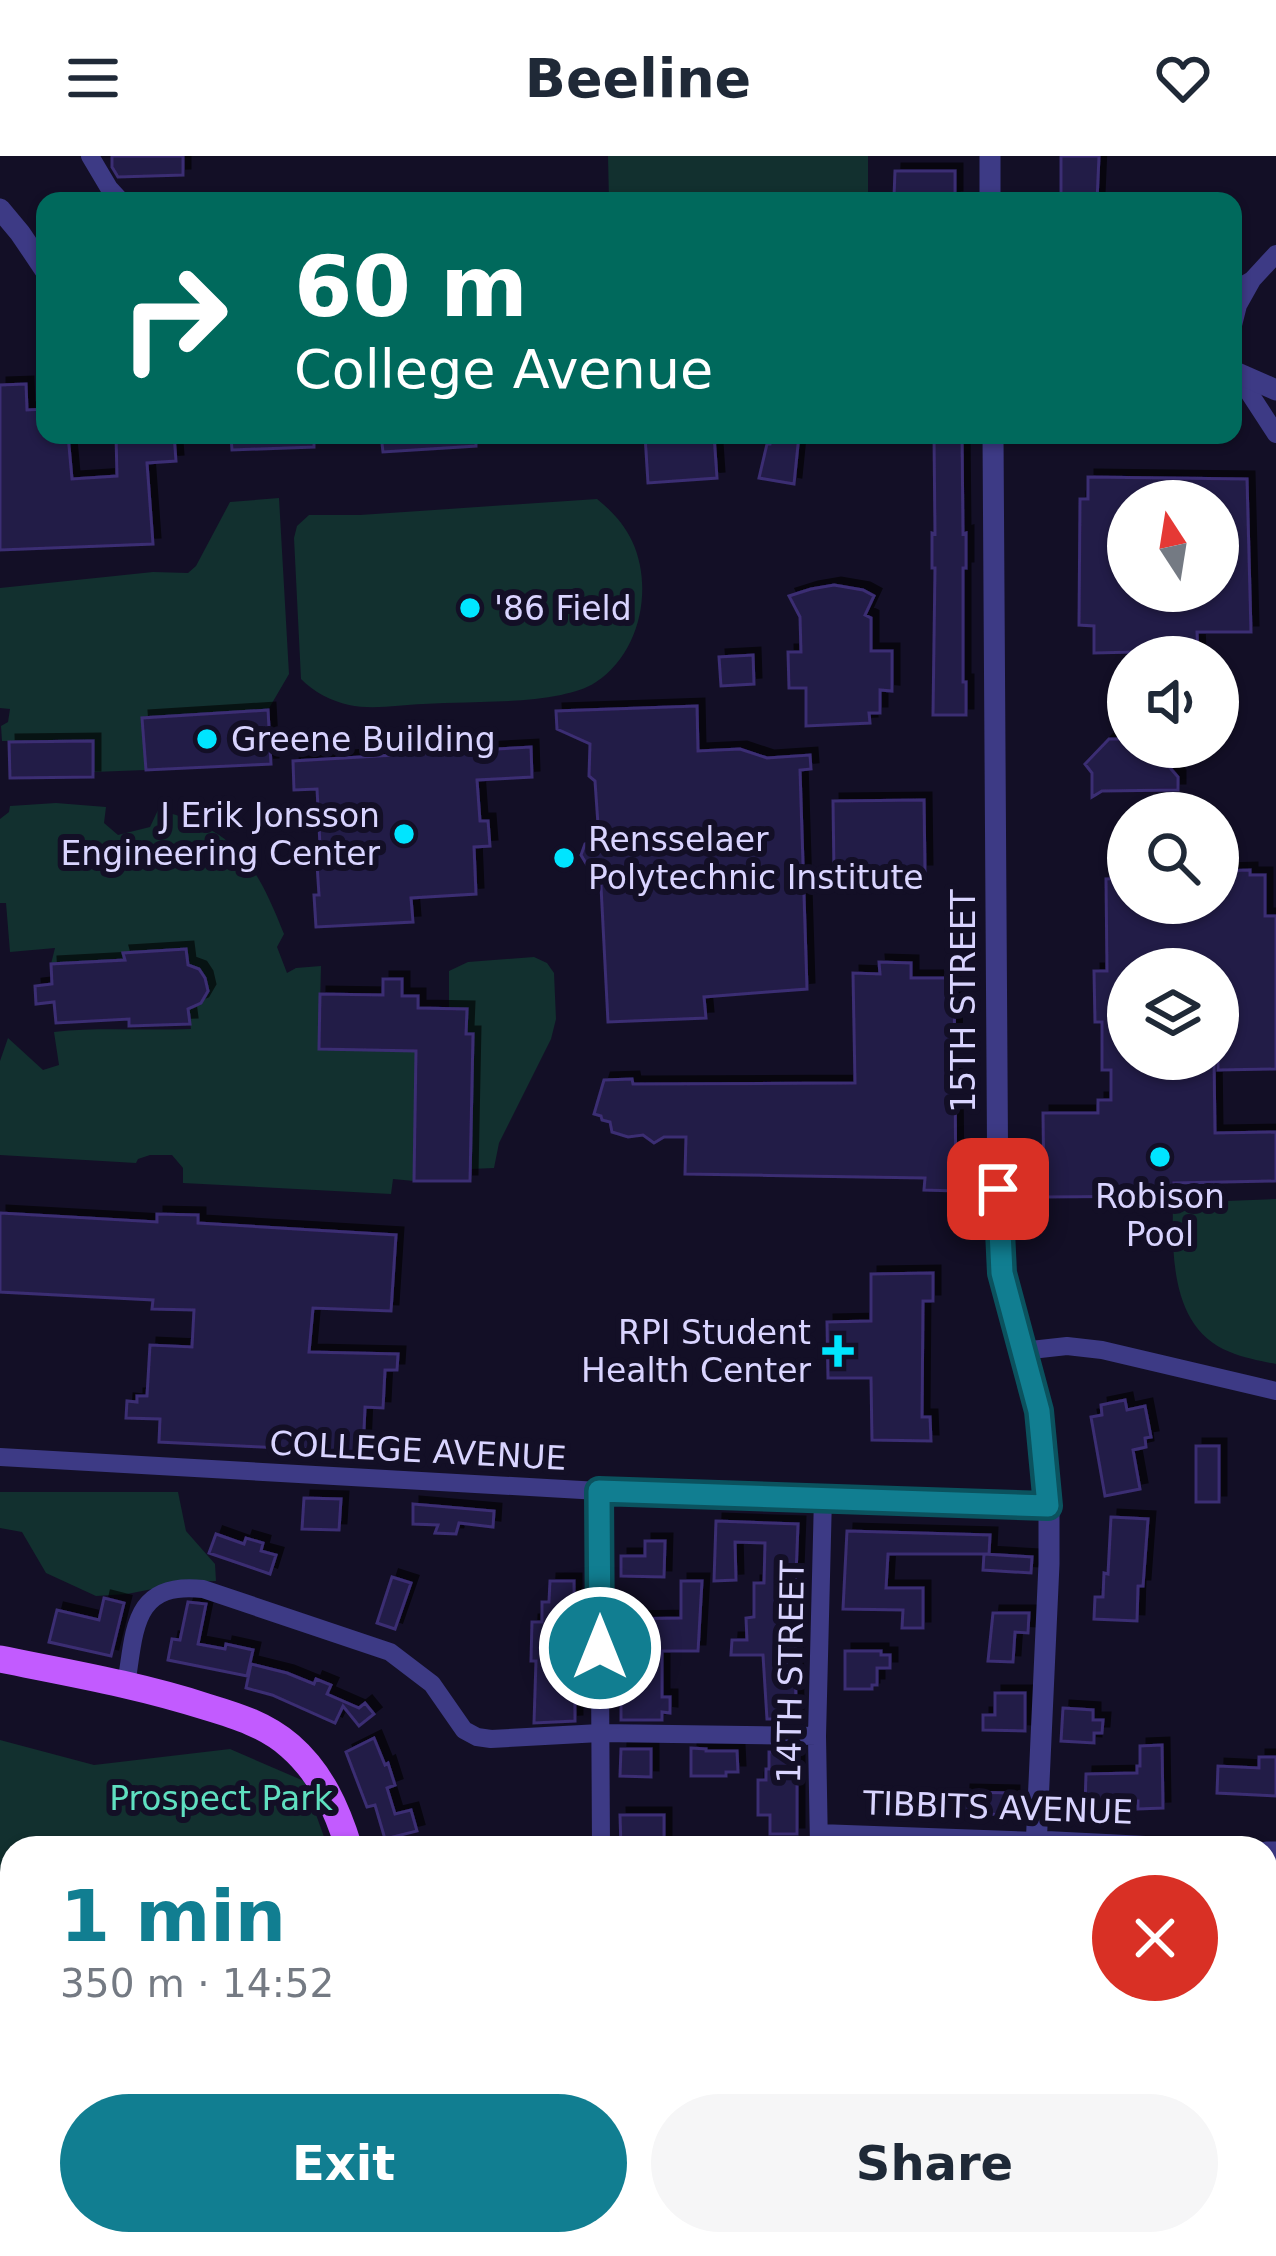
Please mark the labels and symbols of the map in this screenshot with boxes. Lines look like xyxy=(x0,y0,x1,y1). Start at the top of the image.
north arrow xyxy=(1107,480,1239,612)
place label: '86 Field xyxy=(494,589,632,628)
marker: '86 Field xyxy=(457,595,483,621)
place label: Greene Building xyxy=(231,720,496,759)
marker: Greene Building xyxy=(194,726,220,752)
place label: J Erik Jonsson Engineering Center xyxy=(60,796,380,873)
place label: Rensselaer Polytechnic Institute xyxy=(588,820,924,897)
marker: J Erik Jonsson Engineering Center xyxy=(391,821,417,847)
marker: Rensselaer Polytechnic Institute xyxy=(551,845,577,871)
street label: 15TH STREET xyxy=(944,888,983,1113)
pin xyxy=(947,1138,1049,1240)
marker: Robison Pool xyxy=(1147,1144,1173,1170)
place label: Robison Pool xyxy=(1095,1177,1225,1254)
place label: RPI Student Health Center xyxy=(581,1313,811,1390)
marker: RPI Student Health Center xyxy=(822,1335,854,1367)
street label: COLLEGE AVENUE xyxy=(269,1423,567,1478)
street label: 14TH STREET xyxy=(769,1559,812,1784)
position arrow xyxy=(537,1585,663,1711)
park label: Prospect Park xyxy=(109,1779,334,1818)
street label: TIBBITS AVENUE xyxy=(861,1783,1134,1832)

